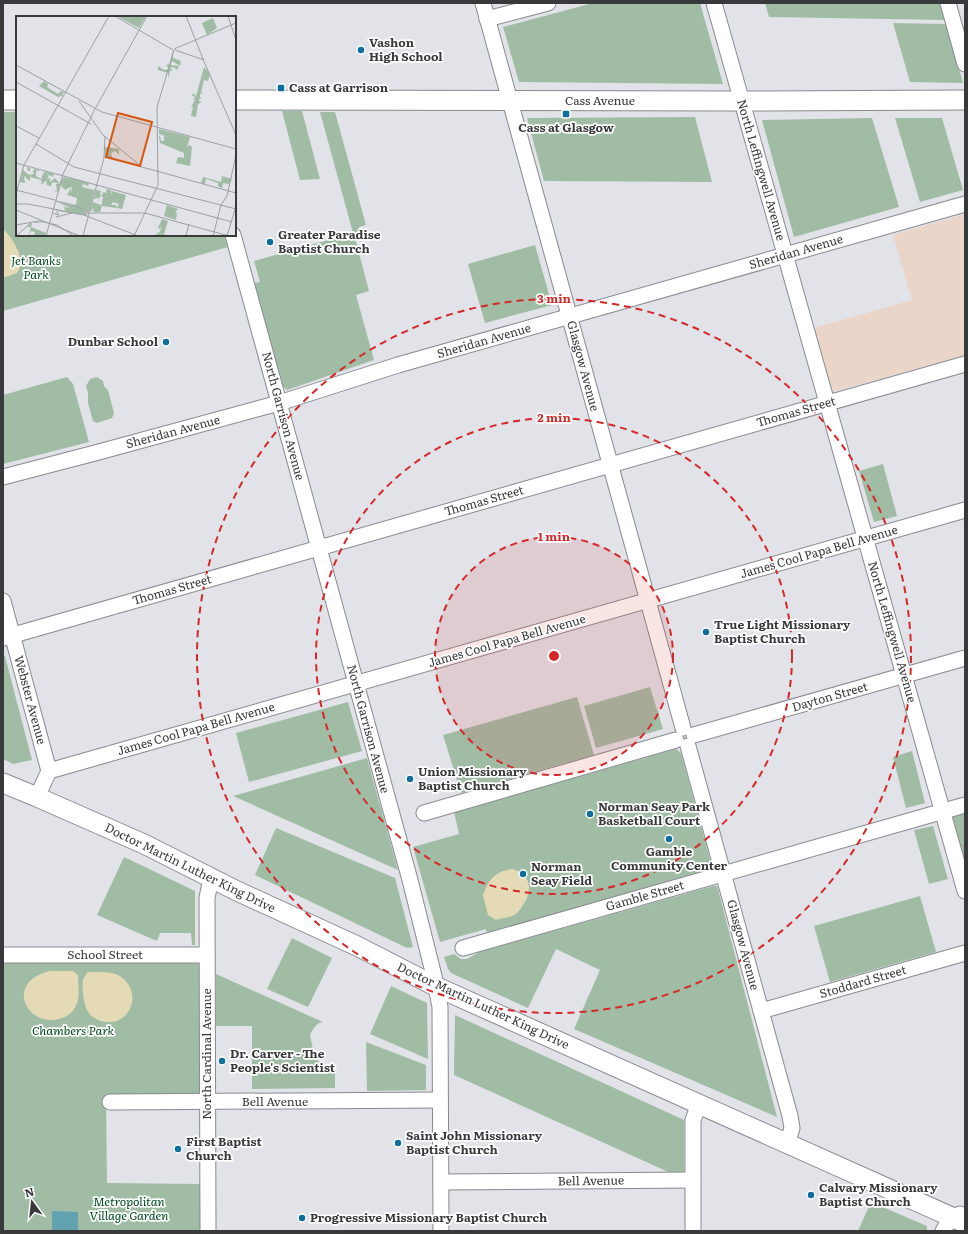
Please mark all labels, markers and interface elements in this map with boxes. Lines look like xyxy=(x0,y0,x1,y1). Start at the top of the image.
inset map xyxy=(16,16,236,236)
place label: Vashon High School xyxy=(369,33,443,65)
marker: Vashon High School xyxy=(356,45,366,55)
place label: Cass at Garrison xyxy=(289,78,389,96)
marker: Cass at Garrison xyxy=(276,83,286,93)
street label: Cass Avenue xyxy=(565,91,635,109)
street label: North Leffingwell Avenue xyxy=(733,97,791,243)
marker: Cass at Glasgow xyxy=(561,109,571,119)
place label: Cass at Glasgow xyxy=(518,118,614,136)
place label: Greater Paradise Baptist Church xyxy=(278,225,381,257)
street label: Sheridan Avenue xyxy=(747,229,845,273)
marker: Greater Paradise Baptist Church xyxy=(265,237,275,247)
park label: Jet Banks Park xyxy=(11,251,61,283)
text: 3 min xyxy=(537,289,572,307)
street label: Sheridan Avenue xyxy=(435,318,533,362)
street label: Glasgow Avenue xyxy=(563,318,605,413)
place label: Dunbar School xyxy=(68,332,159,350)
marker: Dunbar School xyxy=(161,337,171,347)
street label: North Garrison Avenue xyxy=(258,349,310,482)
street label: Thomas Street xyxy=(754,391,838,431)
text: 2 min xyxy=(537,408,571,426)
street label: Sheridan Avenue xyxy=(124,410,222,452)
street label: Thomas Street xyxy=(442,480,526,520)
street label: James Cool Papa Bell Avenue xyxy=(738,520,900,582)
text: 1 min xyxy=(538,527,571,545)
street label: North Leffingwell Avenue xyxy=(864,559,922,705)
street label: Thomas Street xyxy=(130,569,214,609)
street label: James Cool Papa Bell Avenue xyxy=(426,609,588,671)
place label: True Light Missionary Baptist Church xyxy=(714,615,851,647)
marker: True Light Missionary Baptist Church xyxy=(701,627,711,637)
centre of rings xyxy=(547,649,561,663)
street label: Webster Avenue xyxy=(10,653,51,746)
street label: North Garrison Avenue xyxy=(343,662,395,795)
street label: Dayton Street xyxy=(790,677,870,715)
street label: James Cool Papa Bell Avenue xyxy=(115,697,277,759)
place label: Union Missionary Baptist Church xyxy=(418,762,527,794)
marker: Union Missionary Baptist Church xyxy=(405,774,415,784)
place label: Norman Seay Park Basketball Court xyxy=(598,797,711,829)
marker: Norman Seay Park Basketball Court xyxy=(585,809,595,819)
street label: Doctor Martin Luther King Drive xyxy=(102,818,279,916)
marker: Gamble Community Center xyxy=(664,834,674,844)
place label: Gamble Community Center xyxy=(611,842,728,874)
place label: Norman Seay Field xyxy=(531,857,592,889)
marker: Norman Seay Field xyxy=(518,869,528,879)
street label: Gamble Street xyxy=(604,875,686,915)
street label: Glasgow Avenue xyxy=(723,897,765,992)
street label: School Street xyxy=(67,945,143,963)
street label: Doctor Martin Luther King Drive xyxy=(394,957,572,1053)
street label: Stoddard Street xyxy=(817,960,908,1002)
street label: North Cardinal Avenue xyxy=(197,988,215,1120)
park label: Chambers Park xyxy=(32,1021,114,1039)
place label: Dr. Carver - The People's Scientist xyxy=(230,1044,336,1076)
marker: Dr. Carver - The People's Scientist xyxy=(217,1056,227,1066)
street label: Bell Avenue xyxy=(242,1092,308,1110)
place label: Saint John Missionary Baptist Church xyxy=(406,1126,543,1158)
place label: First Baptist Church xyxy=(186,1132,262,1164)
marker: Saint John Missionary Baptist Church xyxy=(393,1138,403,1148)
marker: First Baptist Church xyxy=(173,1144,183,1154)
street label: Bell Avenue xyxy=(558,1170,624,1190)
place label: Calvary Missionary Baptist Church xyxy=(819,1178,938,1210)
north arrow xyxy=(12,1182,52,1222)
text: N xyxy=(23,1182,36,1200)
marker: Calvary Missionary Baptist Church xyxy=(806,1190,816,1200)
park label: Metropolitan Village Garden xyxy=(90,1192,168,1224)
place label: Progressive Missionary Baptist Church xyxy=(310,1208,547,1226)
marker: Progressive Missionary Baptist Church xyxy=(297,1213,307,1223)

